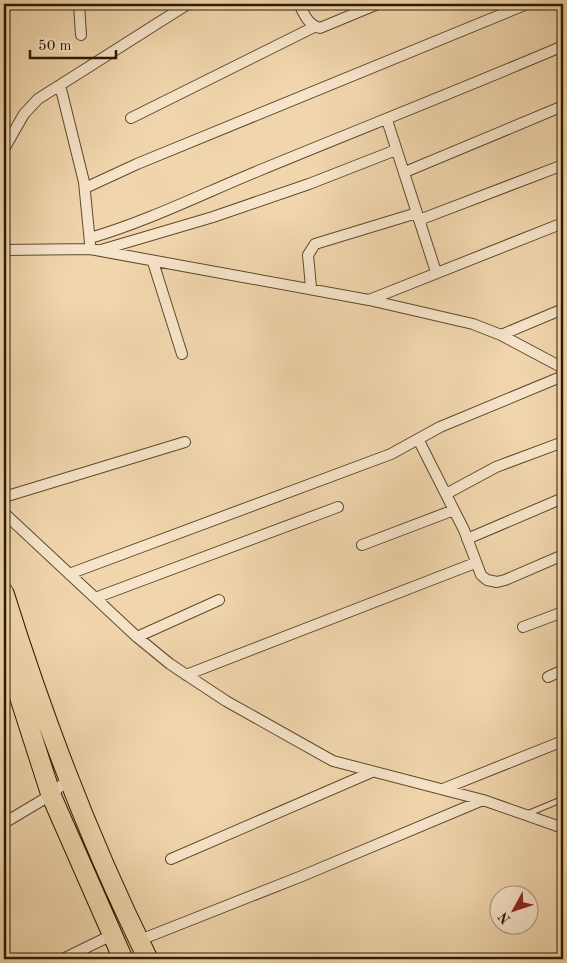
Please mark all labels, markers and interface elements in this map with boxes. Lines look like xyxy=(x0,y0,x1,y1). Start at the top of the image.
scale bar xyxy=(30,28,116,60)
text: 50 m xyxy=(38,39,72,54)
north arrow xyxy=(490,886,540,936)
text: N xyxy=(496,909,514,926)

